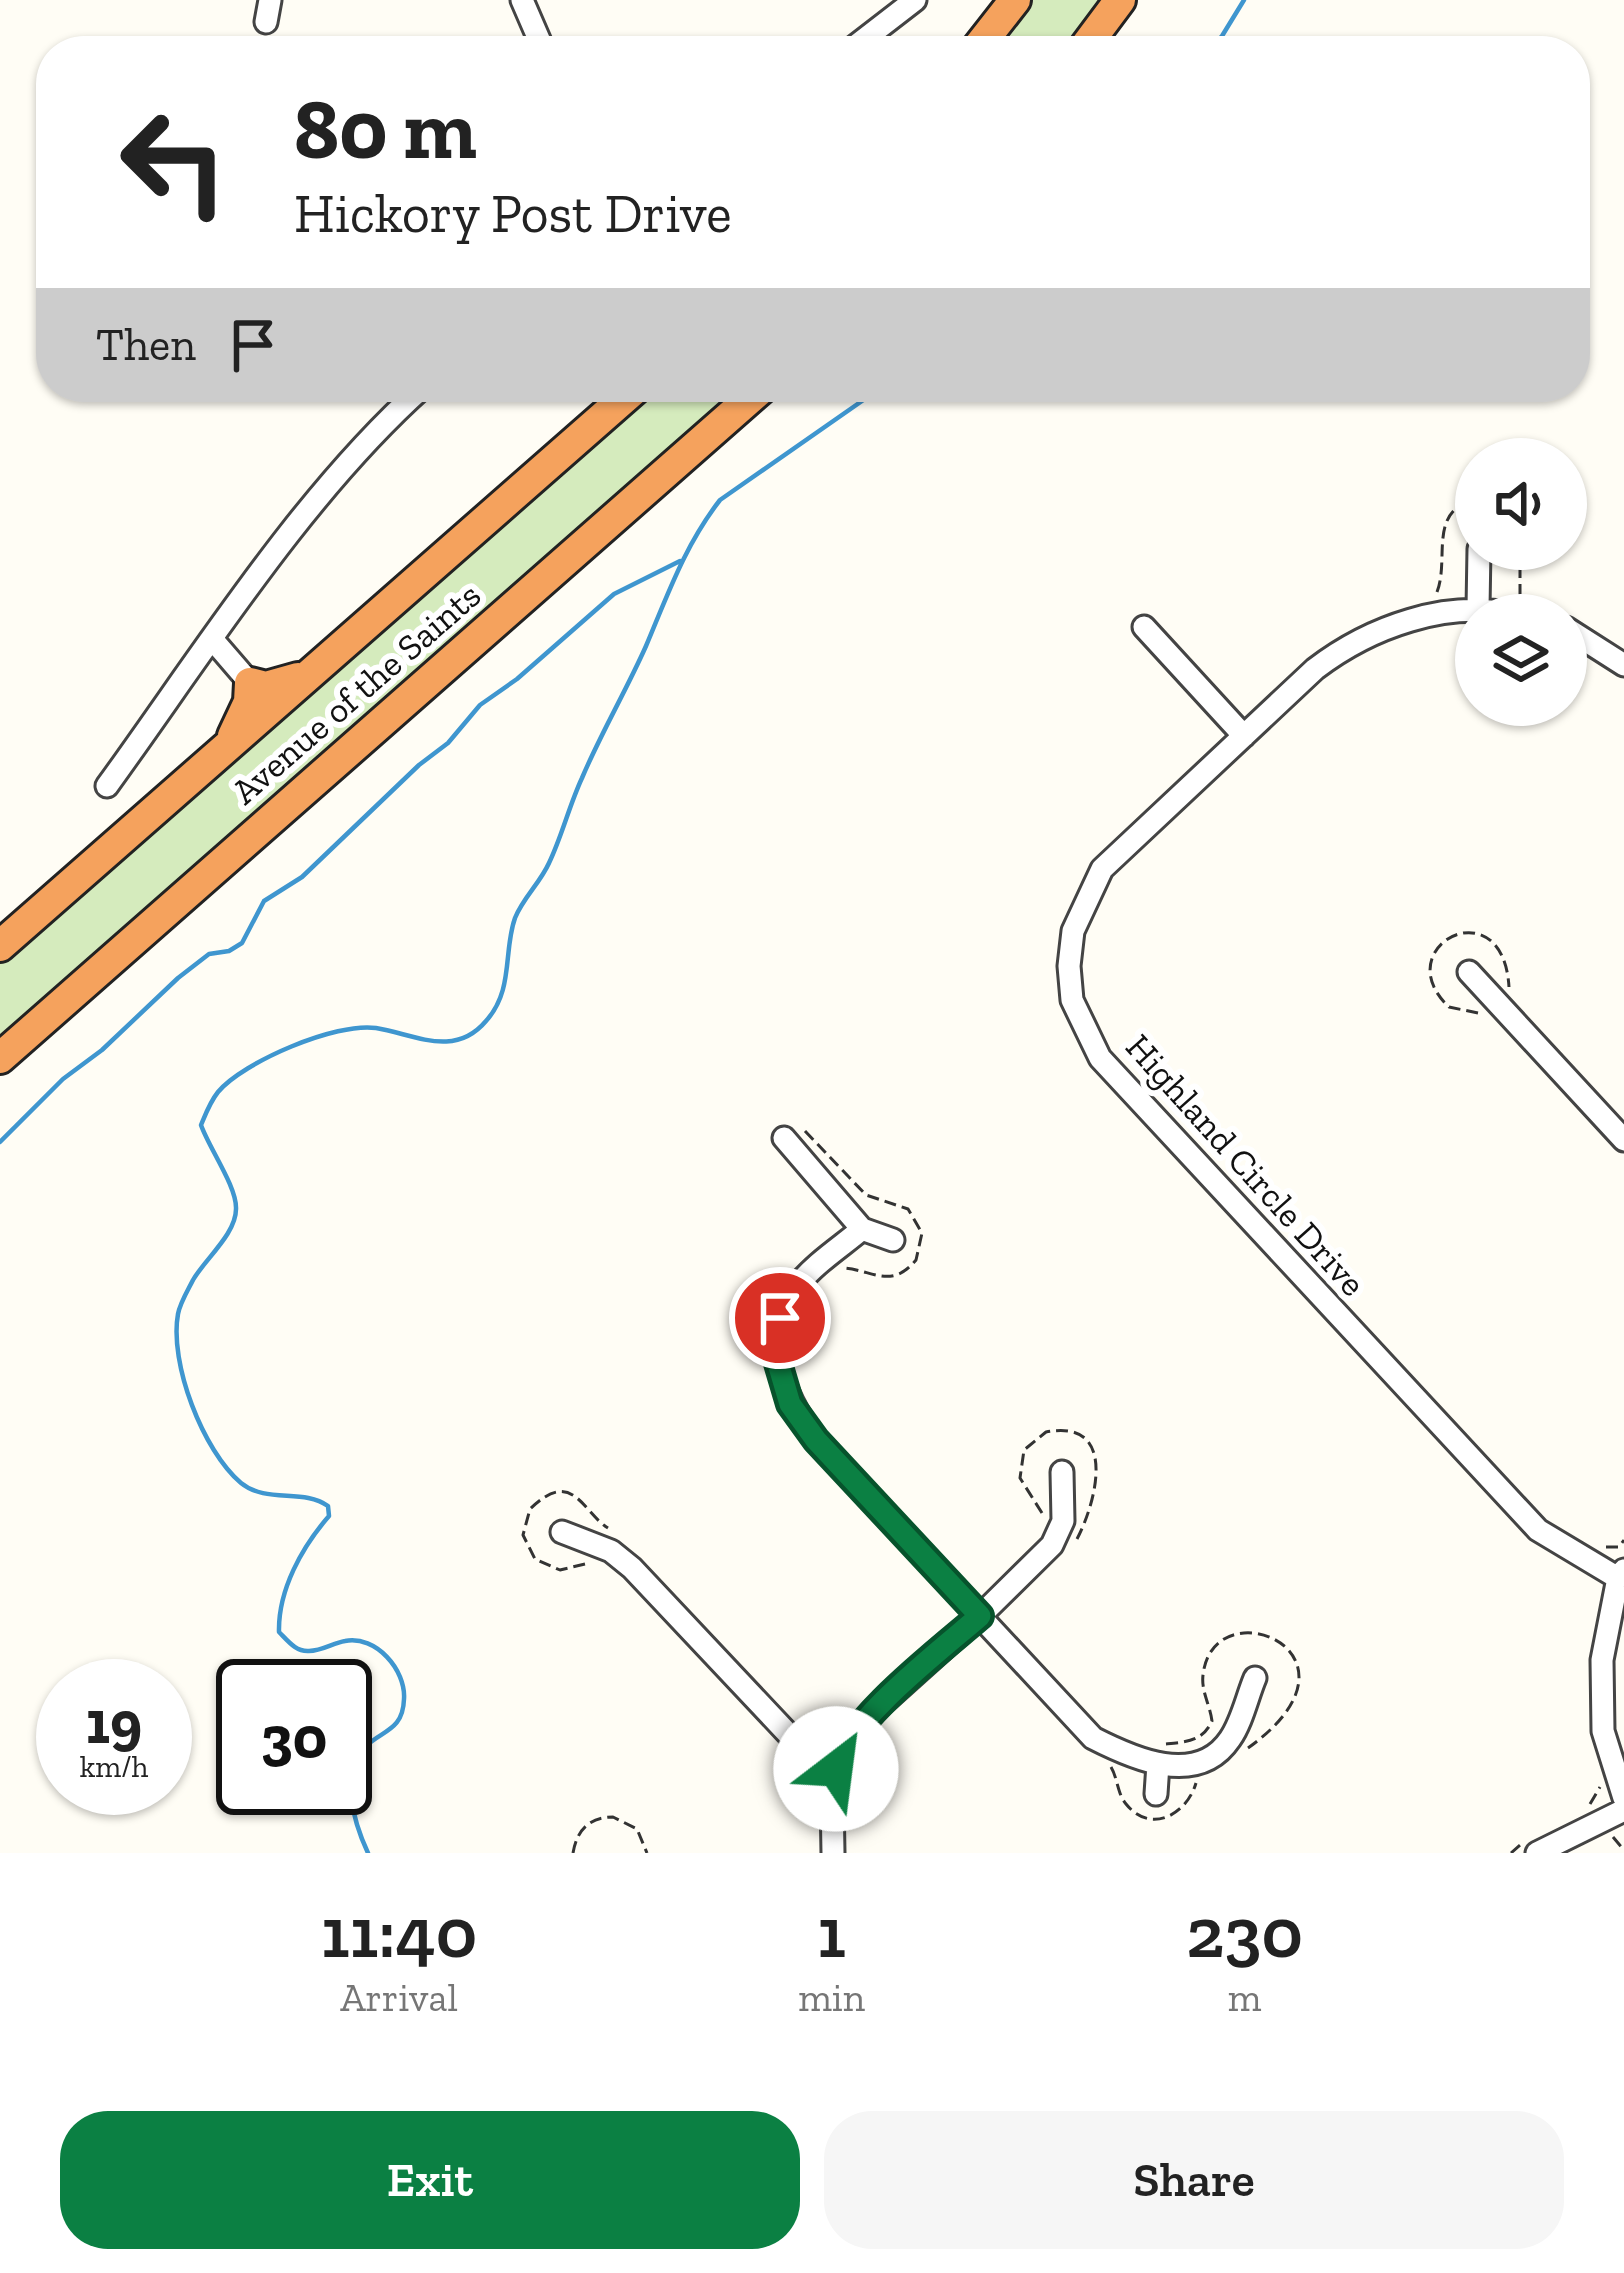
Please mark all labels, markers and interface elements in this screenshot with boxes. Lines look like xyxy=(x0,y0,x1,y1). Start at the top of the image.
text: 80 m xyxy=(294,79,477,180)
icon: left xyxy=(96,84,252,240)
text: Hickory Post Drive xyxy=(294,181,732,246)
icon: arrive xyxy=(220,312,286,378)
text: Then xyxy=(96,318,196,372)
map controls xyxy=(1455,438,1587,726)
button: sound xyxy=(1455,438,1587,570)
street label: Avenue of the Saints xyxy=(223,573,489,813)
button: layers xyxy=(1455,594,1587,726)
street label: Highland Circle Drive xyxy=(1117,1025,1375,1305)
pin xyxy=(729,1267,831,1369)
icon: arrive xyxy=(747,1285,813,1351)
speed limit sign: 30 xyxy=(216,1659,372,1815)
text: 19 xyxy=(86,1686,142,1758)
position arrow xyxy=(773,1706,899,1832)
text: km/h xyxy=(80,1749,148,1785)
text: 11:40 xyxy=(321,1889,477,1975)
text: 1 xyxy=(817,1889,846,1975)
text: 230 xyxy=(1186,1889,1303,1975)
text: Arrival xyxy=(340,1974,458,2021)
text: min xyxy=(798,1974,865,2021)
text: m xyxy=(1228,1974,1261,2021)
button: Exit xyxy=(60,2111,800,2249)
button: Share xyxy=(824,2111,1564,2249)

